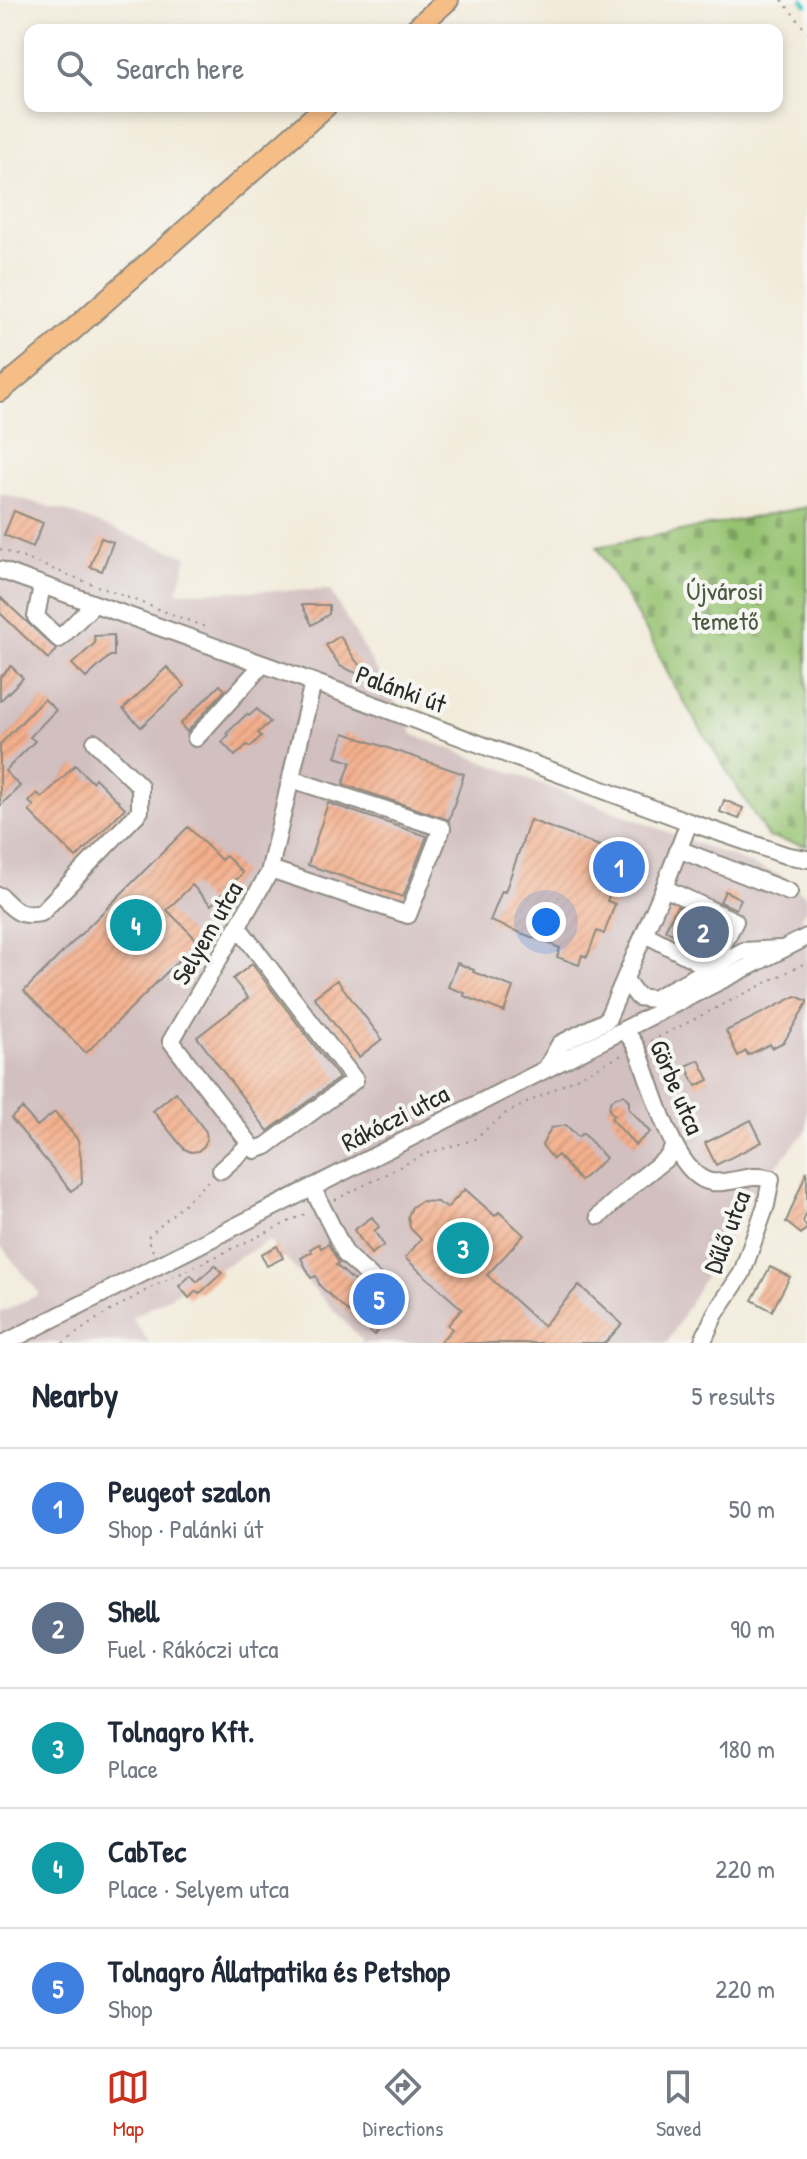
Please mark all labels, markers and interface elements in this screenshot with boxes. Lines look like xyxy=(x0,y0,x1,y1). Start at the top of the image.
search box xyxy=(24,24,783,112)
icon: search xyxy=(52,46,96,90)
text: Search here xyxy=(116,48,244,88)
park label: Újvárosi temető xyxy=(686,573,764,638)
street label: Palánki út xyxy=(351,656,452,721)
pin: 1 xyxy=(593,837,645,897)
street label: Selyem utca xyxy=(163,875,250,991)
pin: 4 xyxy=(110,895,162,955)
your location xyxy=(526,902,566,942)
pin: 2 xyxy=(677,902,729,962)
street label: Görbe utca xyxy=(642,1034,713,1140)
street label: Rákóczi utca xyxy=(335,1076,454,1159)
street label: Dűlő utca xyxy=(695,1186,758,1278)
pin: 3 xyxy=(437,1218,489,1278)
pin: 5 xyxy=(353,1269,405,1329)
text: Nearby xyxy=(32,1372,118,1418)
text: 5 results xyxy=(691,1378,775,1413)
text: Peugeot szalon xyxy=(108,1471,271,1511)
text: 1 xyxy=(53,1491,63,1526)
text: 50 m xyxy=(729,1491,775,1526)
text: Shop · Palánki út xyxy=(108,1511,263,1546)
text: Shell xyxy=(108,1591,159,1631)
text: 2 xyxy=(52,1611,64,1646)
text: 90 m xyxy=(730,1611,775,1646)
text: Fuel · Rákóczi utca xyxy=(108,1631,278,1666)
text: Tolnagro Kft. xyxy=(108,1711,255,1751)
text: 3 xyxy=(52,1731,64,1766)
text: 180 m xyxy=(719,1731,775,1766)
text: Place xyxy=(108,1751,158,1786)
text: CabTec xyxy=(108,1831,186,1871)
text: 4 xyxy=(53,1851,63,1886)
text: 220 m xyxy=(715,1851,775,1886)
text: Place · Selyem utca xyxy=(108,1871,289,1906)
text: Tolnagro Állatpatika és Petshop xyxy=(108,1951,450,1991)
text: 5 xyxy=(53,1971,64,2006)
text: 220 m xyxy=(715,1971,775,2006)
text: Shop xyxy=(108,1991,152,2026)
tab: Map xyxy=(106,2065,150,2143)
tab: Directions xyxy=(363,2065,444,2143)
tab: Saved xyxy=(656,2065,701,2143)

